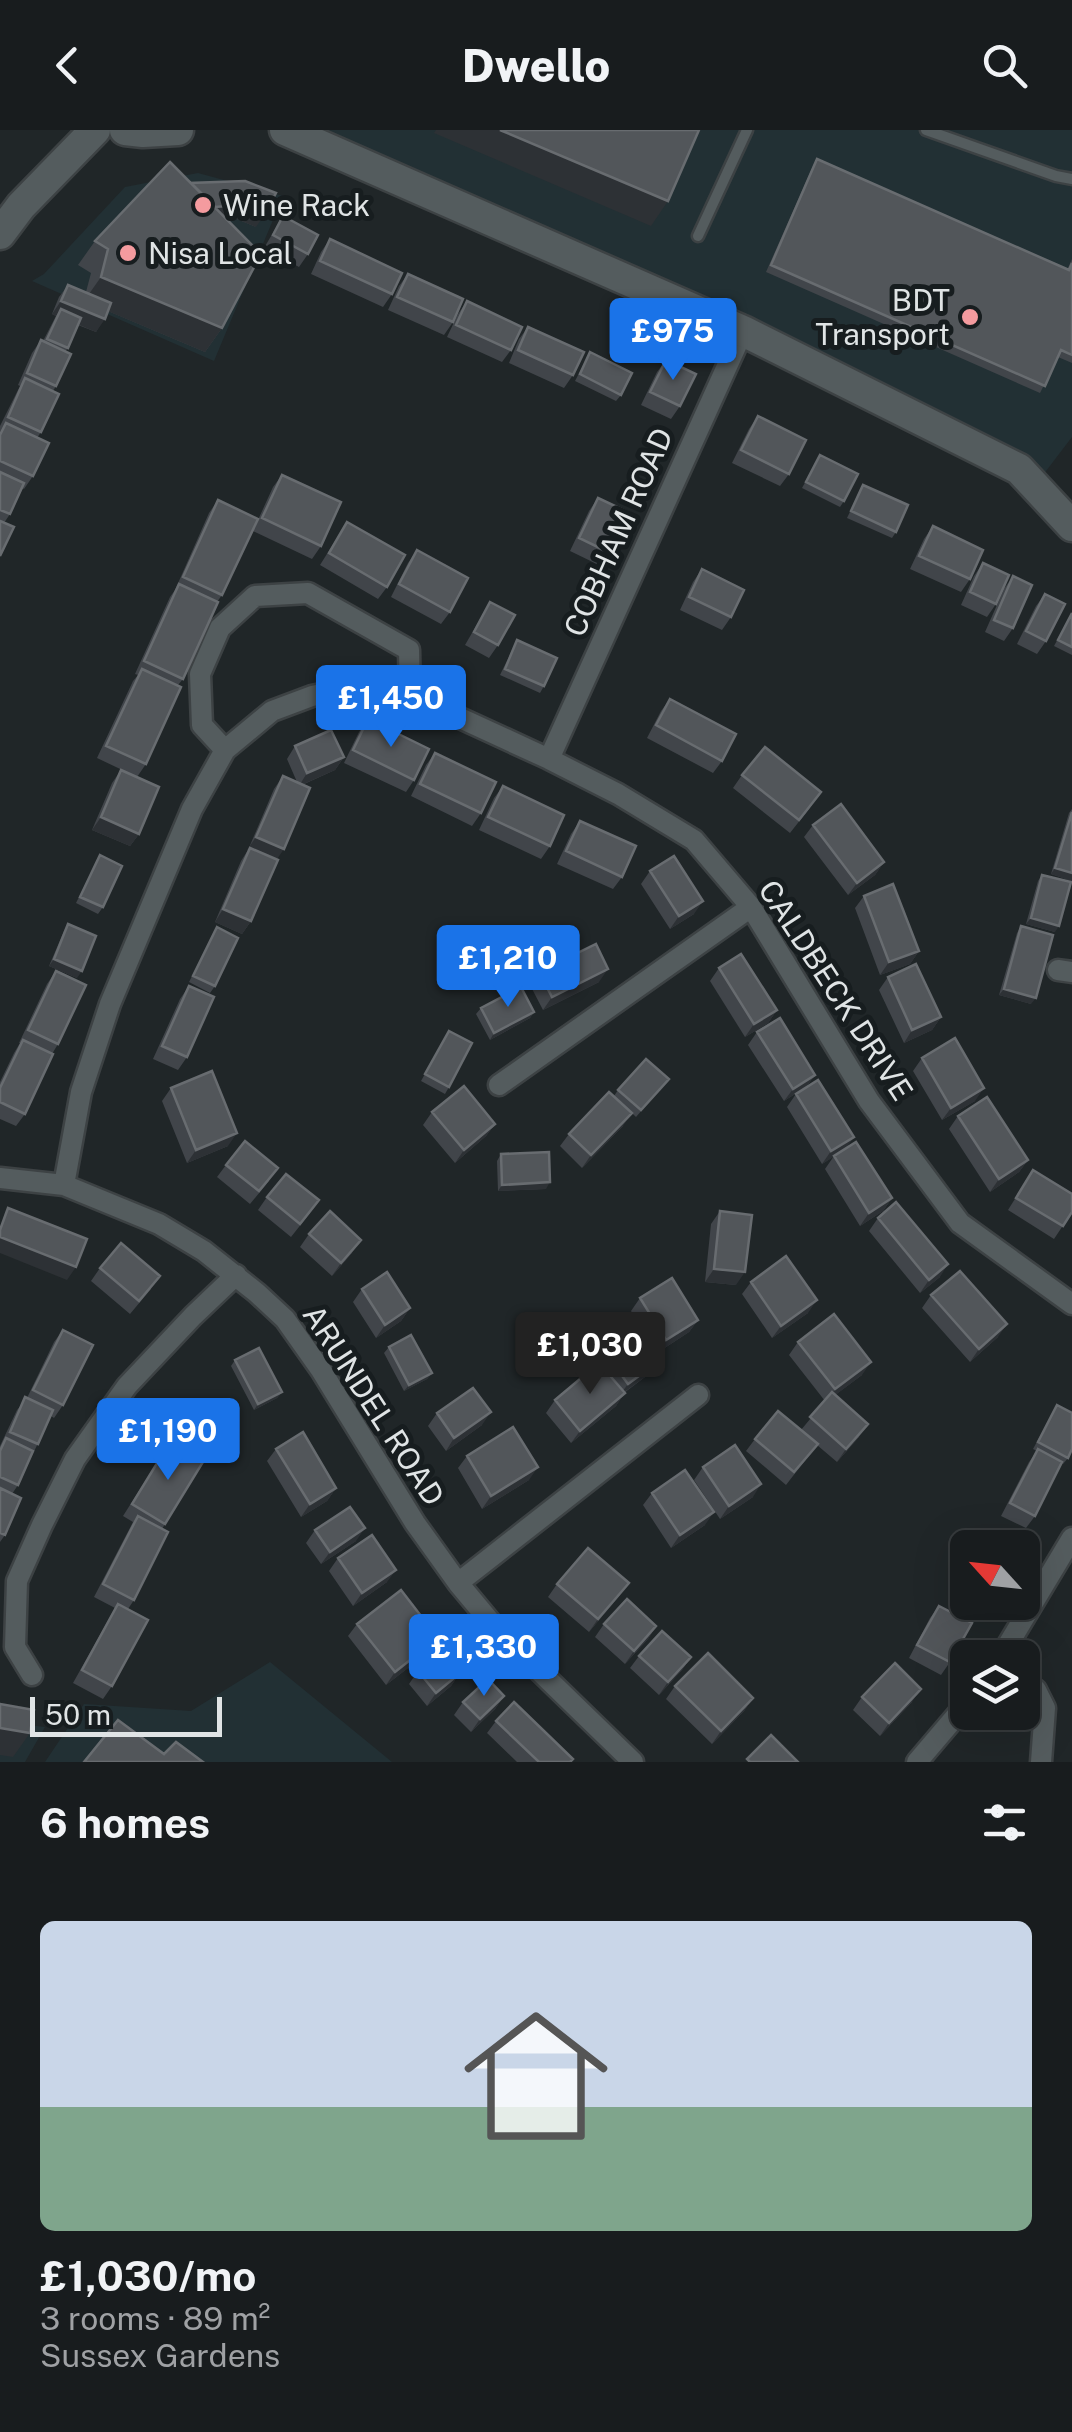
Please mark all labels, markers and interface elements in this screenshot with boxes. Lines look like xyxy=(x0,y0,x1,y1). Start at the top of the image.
icon: back xyxy=(40,38,95,93)
icon: search xyxy=(977,38,1032,93)
text: Dwello xyxy=(462,39,610,92)
place label: Wine Rack xyxy=(223,187,370,223)
marker: Wine Rack xyxy=(192,194,214,216)
place label: Nisa Local xyxy=(148,235,293,271)
marker: Nisa Local xyxy=(117,242,139,264)
place label: BDT Transport xyxy=(815,282,950,352)
pin: £975 xyxy=(614,298,732,383)
marker: BDT Transport xyxy=(959,306,981,328)
text: £975 xyxy=(632,312,714,349)
street label: COBHAM ROAD xyxy=(556,422,680,642)
pin: £1,450 xyxy=(310,665,472,750)
text: £1,450 xyxy=(338,679,444,716)
street label: CALDBECK DRIVE xyxy=(751,873,921,1107)
pin: £1,210 xyxy=(427,925,589,1010)
text: £1,210 xyxy=(459,939,557,976)
street label: ARUNDEL ROAD xyxy=(296,1298,452,1512)
pin: £1,030 xyxy=(509,1312,671,1397)
text: £1,030 xyxy=(537,1326,643,1363)
pin: £1,190 xyxy=(87,1398,249,1483)
text: £1,190 xyxy=(119,1412,217,1449)
north arrow xyxy=(950,1530,1040,1620)
map controls xyxy=(950,1530,1040,1730)
pin: £1,330 xyxy=(403,1614,565,1699)
text: £1,330 xyxy=(431,1628,537,1665)
button: layers xyxy=(950,1640,1040,1730)
scale bar xyxy=(30,1692,222,1736)
text: 50 m xyxy=(45,1698,111,1731)
icon: filters xyxy=(977,1795,1032,1850)
text: 6 homes xyxy=(40,1798,210,1847)
icon: home xyxy=(446,1986,626,2166)
text: £1,030/mo xyxy=(40,2251,256,2300)
text: 3 rooms · 89 m² xyxy=(40,2300,270,2337)
text: Sussex Gardens xyxy=(40,2337,280,2374)

